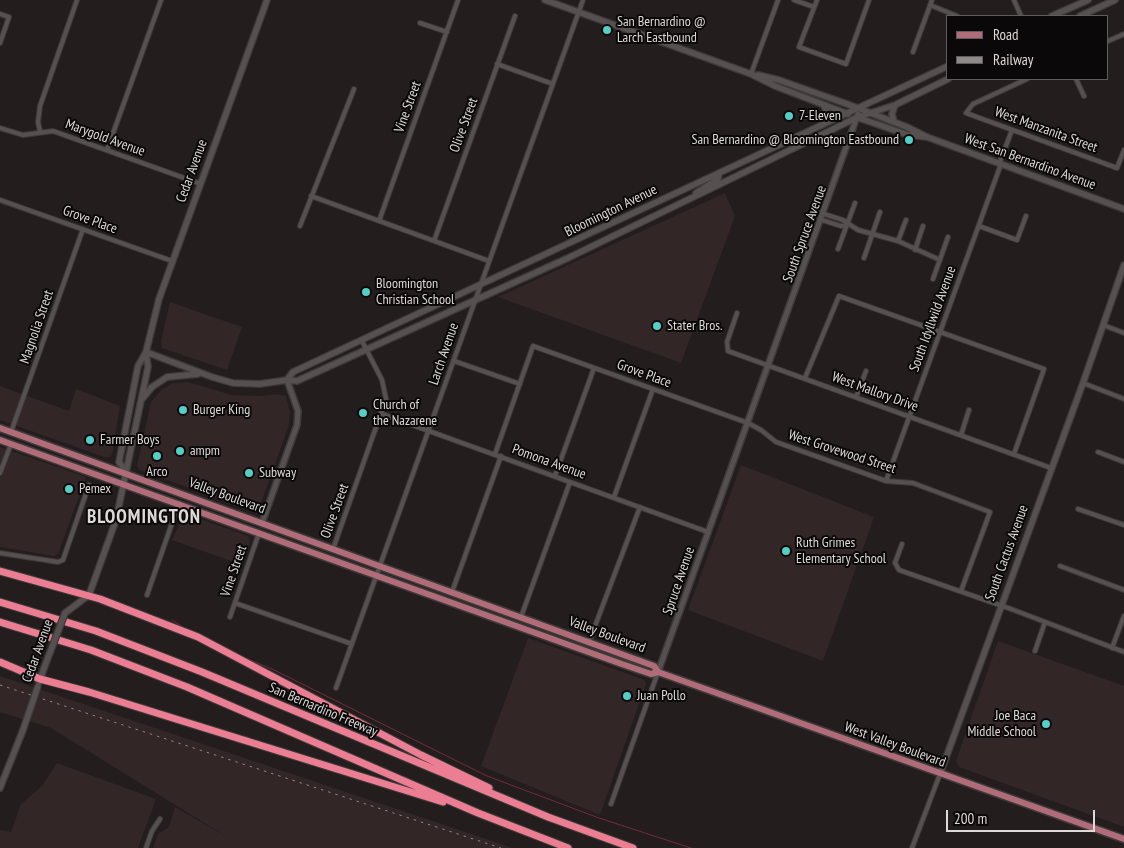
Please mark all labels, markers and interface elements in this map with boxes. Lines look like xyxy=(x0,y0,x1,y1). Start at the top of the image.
place label: San Bernardino @ Larch Eastbound xyxy=(617,14,706,46)
legend xyxy=(946,15,1109,80)
marker: San Bernardino @ Larch Eastbound xyxy=(601,24,613,36)
text: Road xyxy=(993,25,1019,44)
text: Railway xyxy=(993,50,1033,69)
street label: Vine Street xyxy=(391,79,425,135)
street label: Olive Street xyxy=(446,95,482,155)
street label: West Manzanita Street xyxy=(992,104,1100,156)
place label: 7-Eleven xyxy=(799,108,841,124)
marker: 7-Eleven xyxy=(783,110,795,122)
street label: Marygold Avenue xyxy=(63,116,147,160)
street label: West San Bernardino Avenue xyxy=(962,130,1098,194)
place label: San Bernardino @ Bloomington Eastbound xyxy=(691,132,899,148)
marker: San Bernardino @ Bloomington Eastbound xyxy=(903,134,915,146)
street label: Cedar Avenue xyxy=(173,137,211,205)
street label: Bloomington Avenue xyxy=(562,181,660,241)
street label: South Spruce Avenue xyxy=(780,183,830,285)
street label: Grove Place xyxy=(61,202,119,238)
street label: South Idyllwild Avenue xyxy=(906,264,960,374)
place label: Bloomington Christian School xyxy=(376,276,454,308)
marker: Bloomington Christian School xyxy=(360,286,372,298)
street label: Magnolia Street xyxy=(17,288,57,366)
place label: Stater Bros. xyxy=(667,318,722,334)
marker: Stater Bros. xyxy=(651,320,663,332)
street label: Larch Avenue xyxy=(426,321,462,387)
street label: Grove Place xyxy=(615,356,673,392)
street label: West Mallory Drive xyxy=(829,369,921,415)
place label: Church of the Nazarene xyxy=(373,397,437,430)
place label: Burger King xyxy=(193,402,250,418)
marker: Burger King xyxy=(177,404,189,416)
marker: Church of the Nazarene xyxy=(357,407,369,419)
street label: West Grovewood Street xyxy=(786,427,898,477)
place label: Farmer Boys xyxy=(100,432,159,448)
marker: Farmer Boys xyxy=(84,434,96,446)
street label: Pomona Avenue xyxy=(510,441,588,483)
place label: ampm xyxy=(190,443,220,459)
marker: ampm xyxy=(174,445,186,457)
marker: Arco xyxy=(151,450,163,462)
place label: Arco xyxy=(146,464,168,480)
place label: Subway xyxy=(259,465,296,481)
marker: Subway xyxy=(243,467,255,479)
street label: Valley Boulevard xyxy=(186,474,268,518)
place label: Pemex xyxy=(79,481,111,497)
street label: Olive Street xyxy=(317,481,353,541)
marker: Pemex xyxy=(63,483,75,495)
street label: South Cactus Avenue xyxy=(982,503,1032,603)
district label: BLOOMINGTON xyxy=(86,507,202,529)
place label: Ruth Grimes Elementary School xyxy=(796,535,886,568)
street label: Vine Street xyxy=(217,543,251,599)
street label: Spruce Avenue xyxy=(660,545,698,617)
marker: Ruth Grimes Elementary School xyxy=(780,545,792,557)
street label: Valley Boulevard xyxy=(566,613,648,657)
street label: Cedar Avenue xyxy=(19,617,57,685)
street label: San Bernardino Freeway xyxy=(266,679,380,741)
place label: Juan Pollo xyxy=(637,688,686,704)
marker: Juan Pollo xyxy=(621,690,633,702)
place label: Joe Baca Middle School xyxy=(967,708,1036,740)
marker: Joe Baca Middle School xyxy=(1040,718,1052,730)
street label: West Valley Boulevard xyxy=(842,719,948,771)
scale bar xyxy=(949,800,1098,832)
text: 200 m xyxy=(954,809,987,828)

